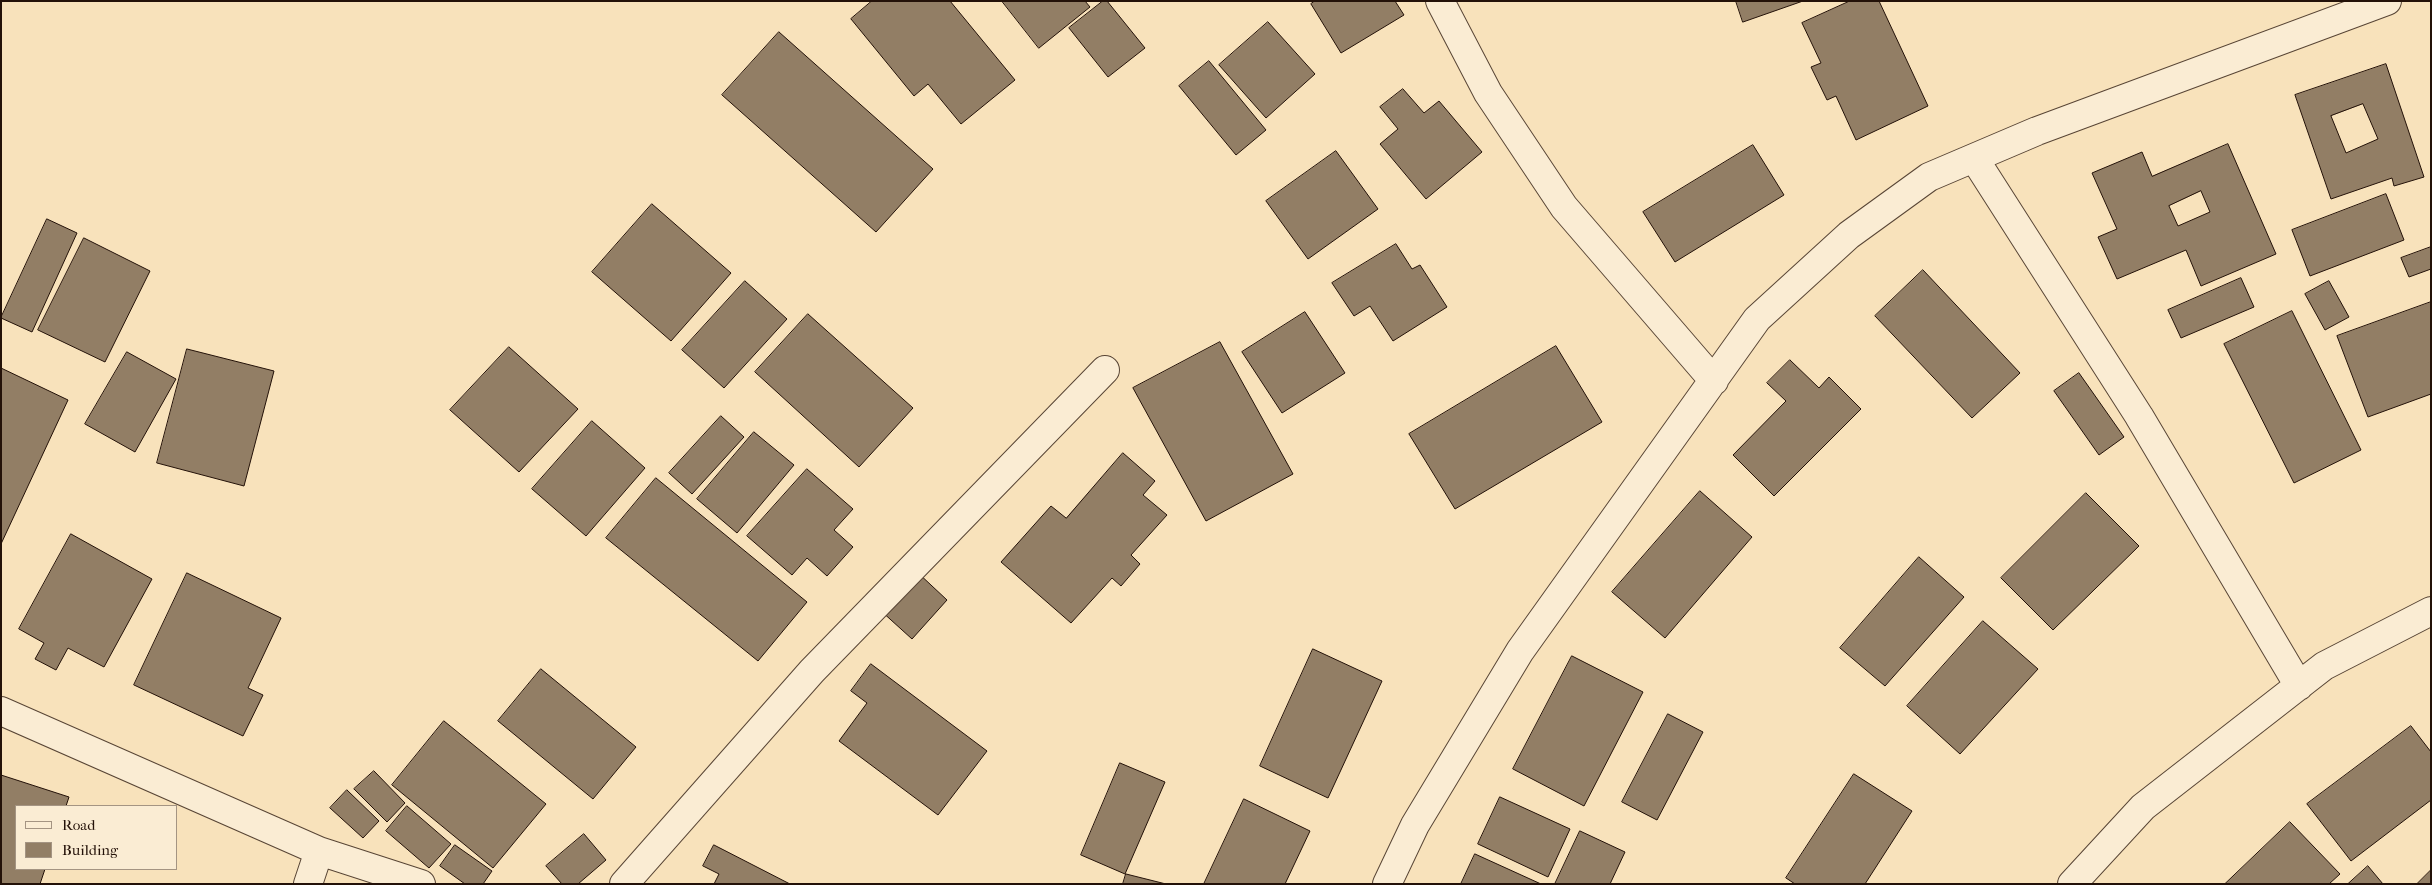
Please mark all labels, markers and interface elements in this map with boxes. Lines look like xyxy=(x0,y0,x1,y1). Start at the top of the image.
legend xyxy=(15,805,178,870)
text: Road xyxy=(62,816,95,834)
text: Building xyxy=(62,841,118,859)

